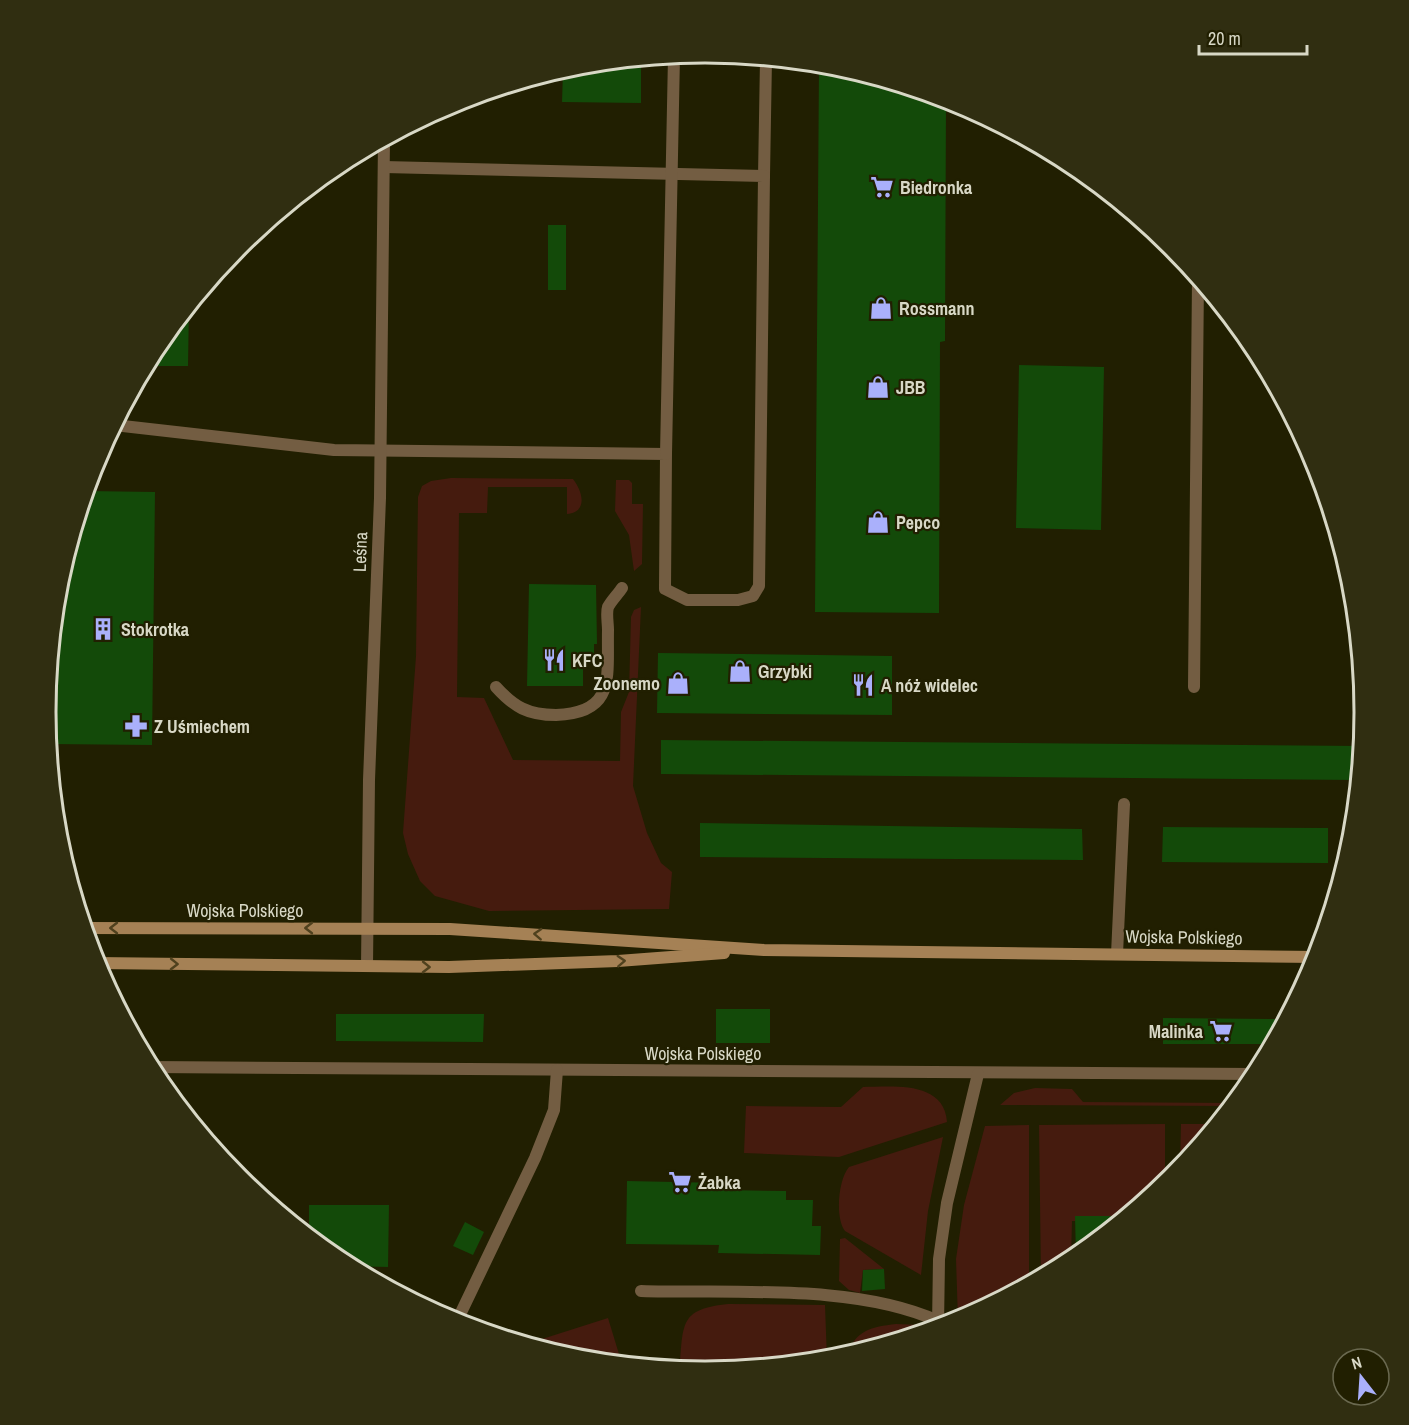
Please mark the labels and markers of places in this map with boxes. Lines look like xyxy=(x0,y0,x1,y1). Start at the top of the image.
supermarket icon: Biedronka xyxy=(869,174,895,200)
place label: Biedronka xyxy=(900,175,973,200)
shop icon: Rossmann xyxy=(868,295,894,321)
place label: Rossmann xyxy=(899,296,974,321)
shop icon: JBB xyxy=(865,374,891,400)
place label: JBB xyxy=(896,375,926,400)
shop icon: Pepco xyxy=(865,509,891,535)
place label: Pepco xyxy=(896,510,940,535)
building icon: Stokrotka xyxy=(90,616,116,642)
place label: Stokrotka xyxy=(121,617,190,642)
restaurant icon: KFC xyxy=(541,647,567,673)
place label: KFC xyxy=(572,648,603,673)
shop icon: Grzybki xyxy=(727,658,753,684)
place label: Grzybki xyxy=(758,659,812,684)
shop icon: Zoonemo xyxy=(665,670,691,696)
place label: Zoonemo xyxy=(594,671,660,696)
restaurant icon: A nóż widelec xyxy=(850,672,876,698)
place label: A nóż widelec xyxy=(881,673,978,698)
pharmacy icon: Z Uśmiechem xyxy=(123,713,149,739)
place label: Z Uśmiechem xyxy=(154,714,250,739)
supermarket icon: Malinka xyxy=(1208,1018,1234,1044)
place label: Malinka xyxy=(1149,1019,1204,1044)
supermarket icon: Żabka xyxy=(667,1169,693,1195)
place label: Żabka xyxy=(698,1170,741,1195)

